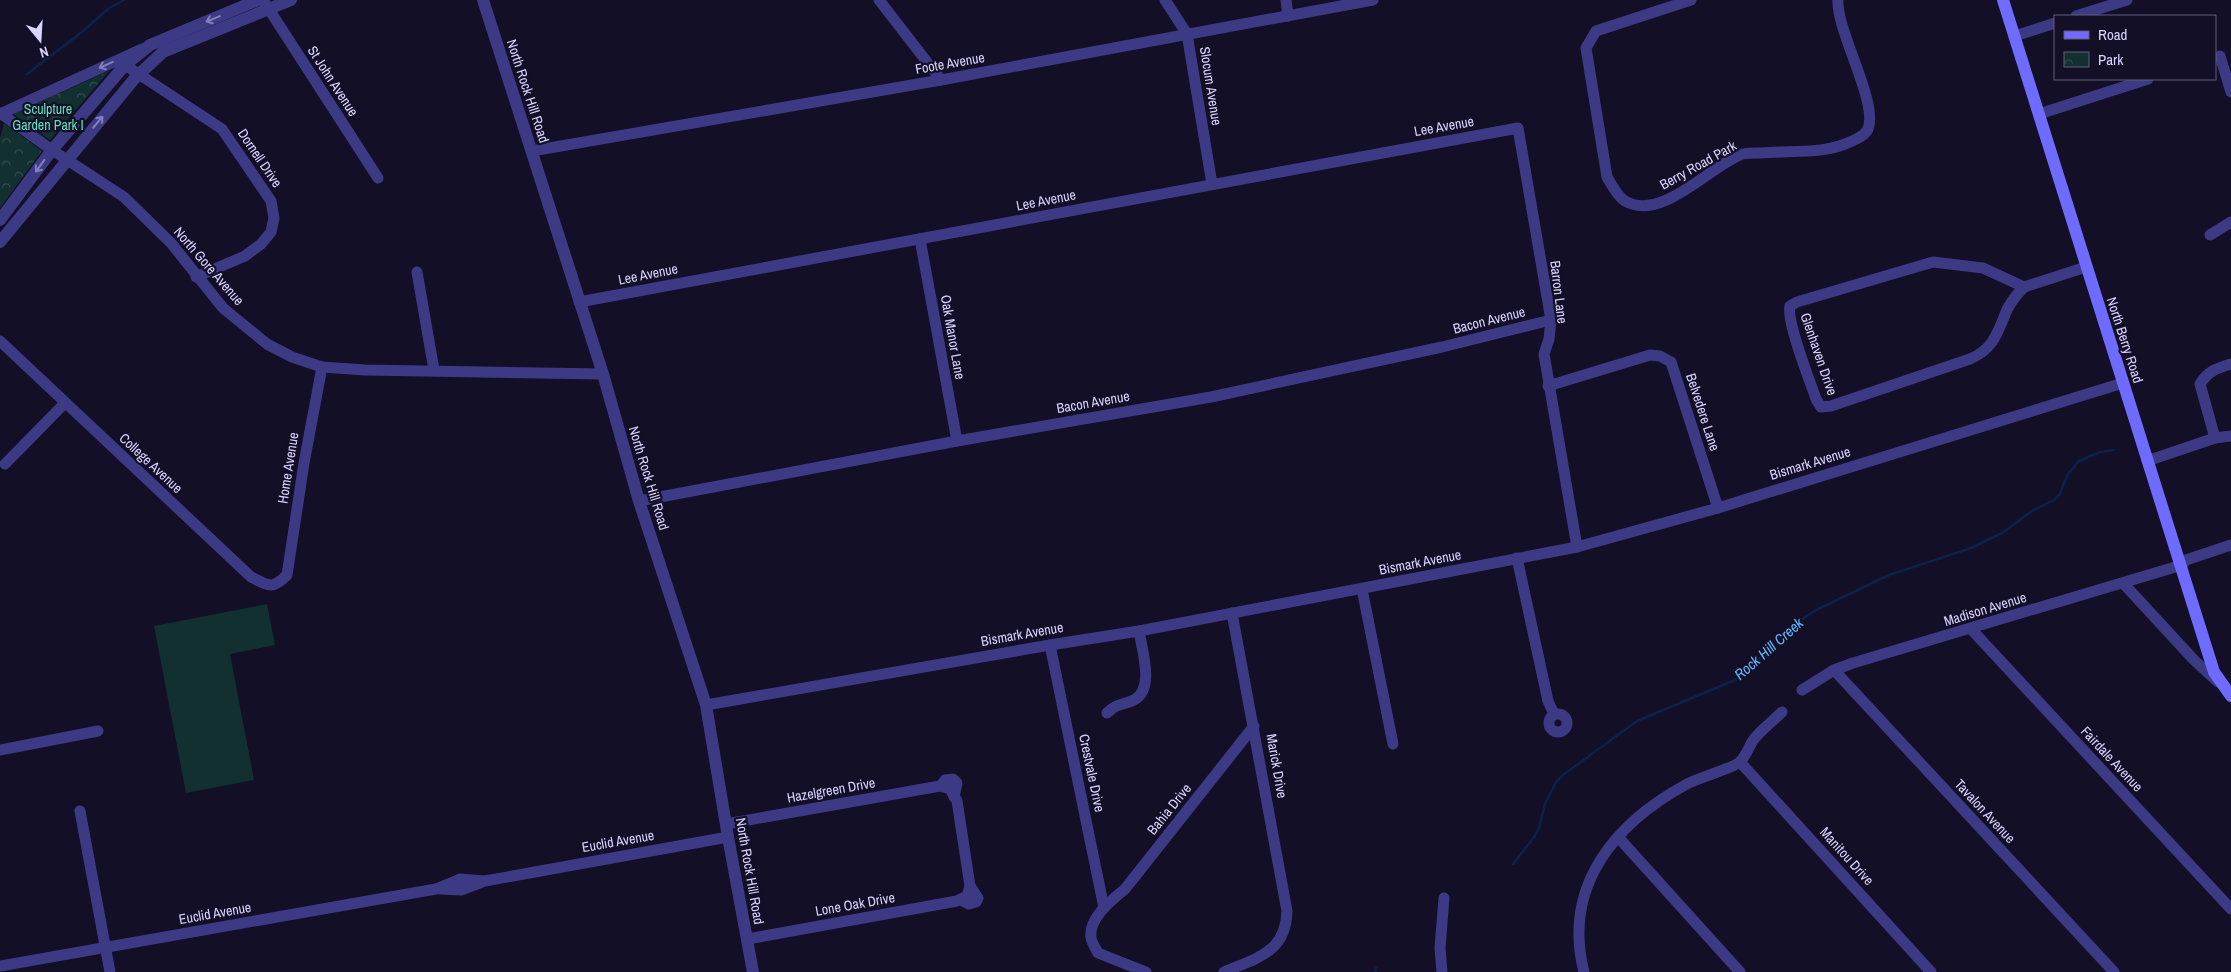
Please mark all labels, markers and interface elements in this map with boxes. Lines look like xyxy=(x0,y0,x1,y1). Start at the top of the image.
one-way arrow xyxy=(206,14,221,24)
north arrow xyxy=(15,15,65,65)
legend xyxy=(2054,15,2216,80)
text: Road xyxy=(2098,24,2127,45)
street label: North Rock Hill Road xyxy=(503,37,553,145)
street label: St John Avenue xyxy=(304,42,362,120)
text: N xyxy=(37,43,51,62)
street label: Slocum Avenue xyxy=(1196,45,1226,127)
street label: Foote Avenue xyxy=(914,48,986,78)
text: Park xyxy=(2098,49,2124,70)
one-way arrow xyxy=(99,61,114,70)
park label: Sculpture Garden Park I xyxy=(12,100,84,134)
street label: Lee Avenue xyxy=(1413,112,1475,140)
one-way arrow xyxy=(92,116,103,129)
street label: Dornell Drive xyxy=(234,125,286,191)
street label: Berry Road Park xyxy=(1657,136,1740,193)
one-way arrow xyxy=(35,159,45,173)
street label: Lee Avenue xyxy=(1015,185,1077,215)
street label: North Gore Avenue xyxy=(170,223,248,309)
street label: Lee Avenue xyxy=(617,259,679,289)
street label: Barron Lane xyxy=(1546,260,1572,324)
street label: Oak Manor Lane xyxy=(937,293,969,381)
street label: North Berry Road xyxy=(2103,295,2147,385)
street label: Bacon Avenue xyxy=(1451,302,1527,338)
street label: Glenhaven Drive xyxy=(1796,310,1842,398)
street label: Belvedere Lane xyxy=(1682,371,1724,453)
street label: Bacon Avenue xyxy=(1055,387,1131,417)
street label: North Rock Hill Road xyxy=(625,424,673,532)
street label: College Avenue xyxy=(116,429,186,497)
street label: Home Avenue xyxy=(273,431,303,505)
street label: Bismark Avenue xyxy=(1767,442,1853,484)
street label: Bismark Avenue xyxy=(1377,545,1463,579)
street label: Madison Avenue xyxy=(1942,588,2028,630)
water label: Rock Hill Creek xyxy=(1730,612,1808,685)
street label: Bismark Avenue xyxy=(979,618,1065,650)
street label: Fairdale Avenue xyxy=(2077,723,2147,795)
street label: Crestvale Drive xyxy=(1075,732,1109,814)
street label: Marick Drive xyxy=(1262,732,1292,800)
street label: Hazelgreen Drive xyxy=(785,773,877,807)
street label: Tavalon Avenue xyxy=(1951,775,2019,847)
street label: Bahia Drive xyxy=(1143,780,1195,838)
street label: North Rock Hill Road xyxy=(732,816,768,926)
street label: Manitou Drive xyxy=(1816,823,1878,889)
street label: Euclid Avenue xyxy=(580,826,656,856)
street label: Lone Oak Drive xyxy=(814,888,896,920)
street label: Euclid Avenue xyxy=(177,898,253,928)

